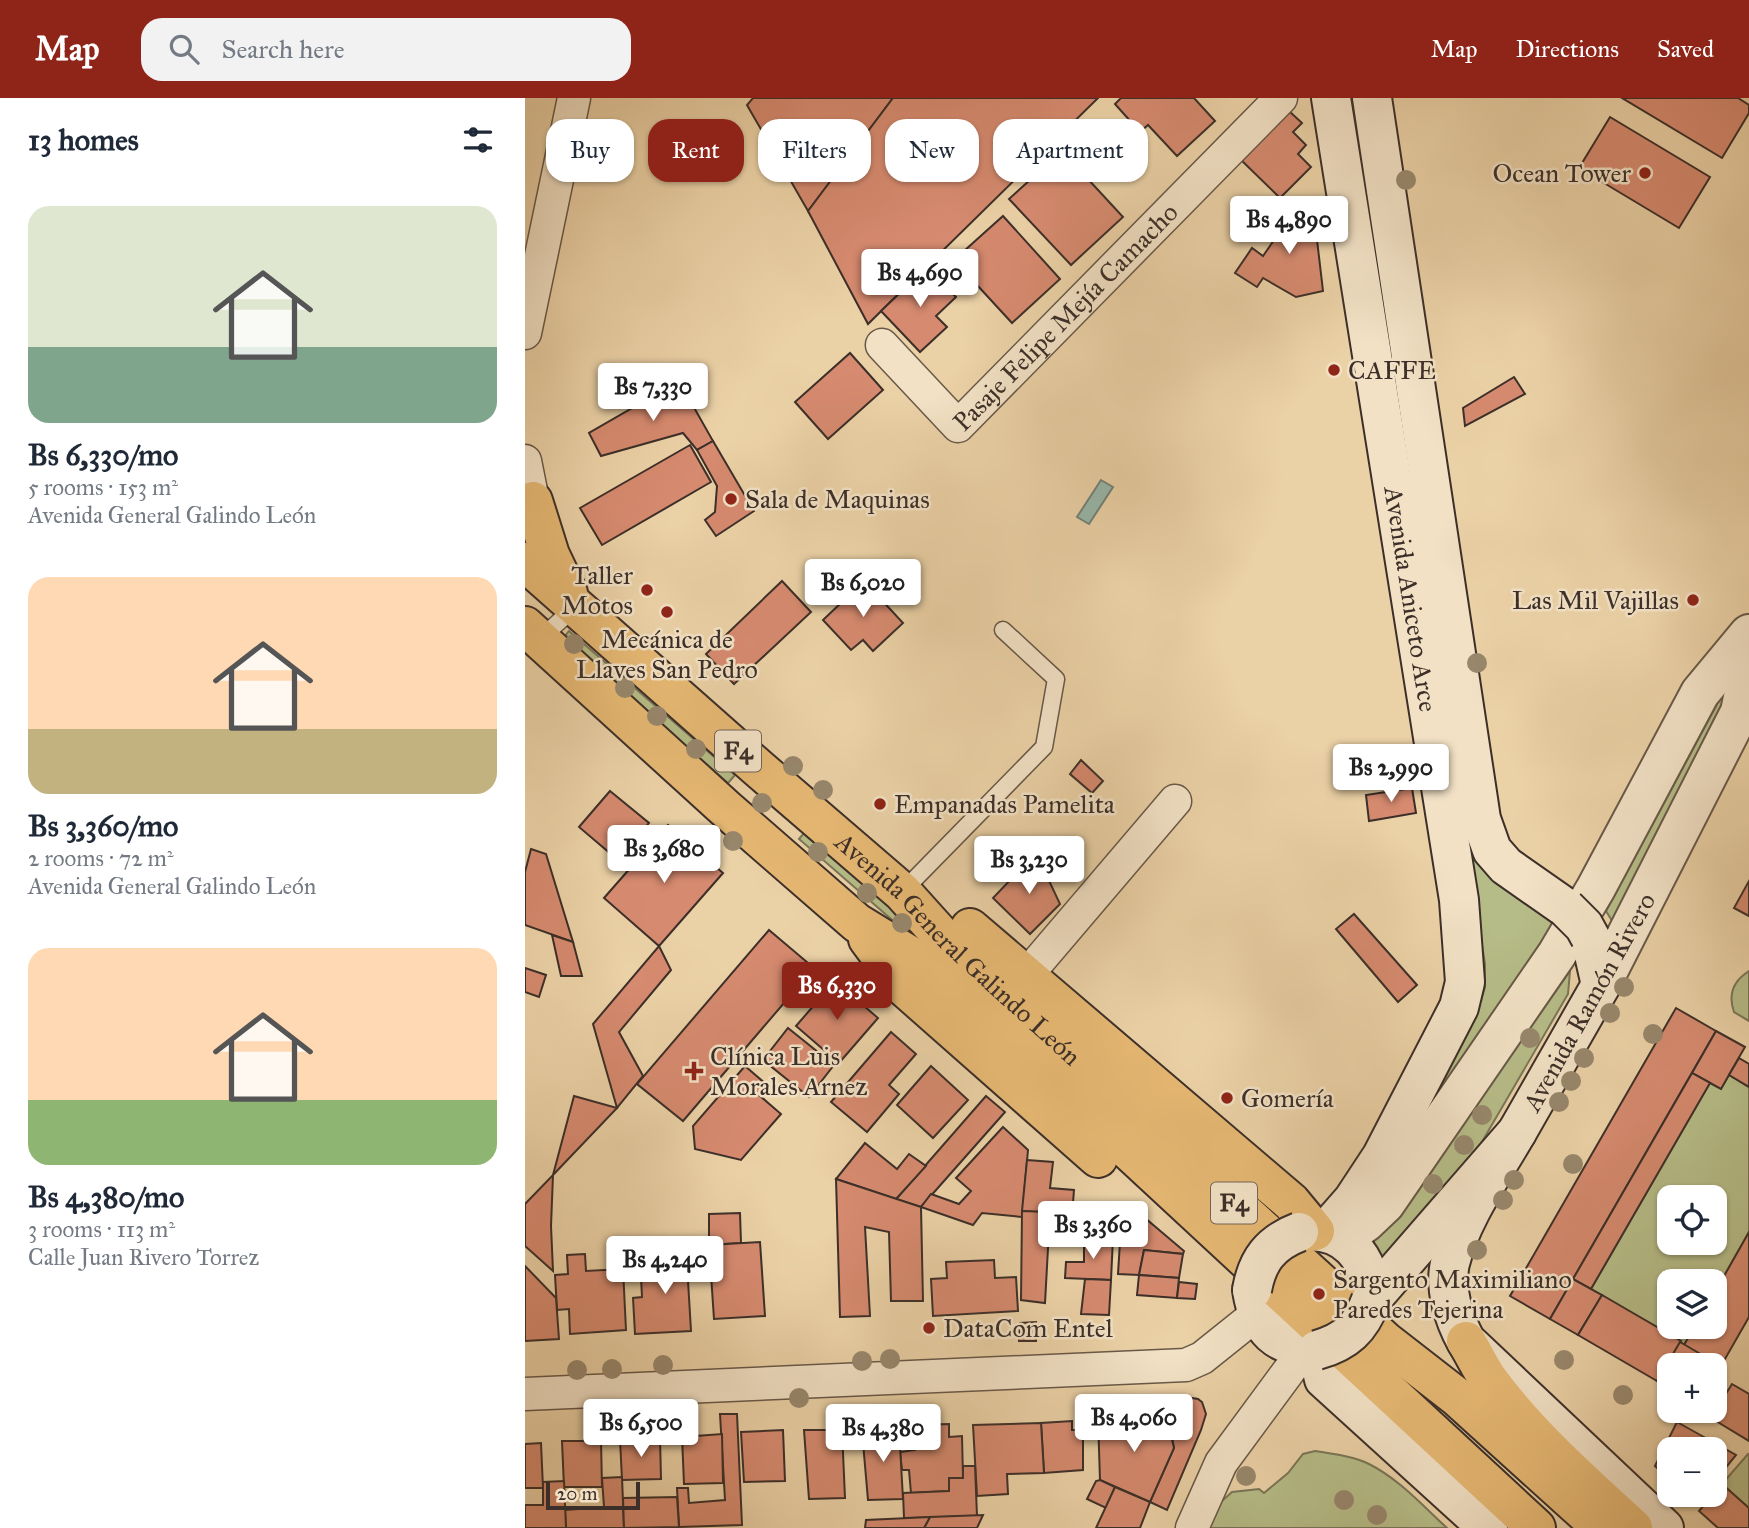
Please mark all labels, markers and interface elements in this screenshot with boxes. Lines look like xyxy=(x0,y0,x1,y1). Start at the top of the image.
search box xyxy=(141,18,631,81)
text: Map xyxy=(35,29,99,69)
icon: search xyxy=(165,30,203,68)
text: Search here xyxy=(221,33,345,65)
text: Map xyxy=(1431,34,1478,64)
text: Directions xyxy=(1516,34,1619,64)
text: Saved xyxy=(1657,34,1714,64)
chip: Buy xyxy=(546,119,634,182)
chip: Rent xyxy=(648,119,744,182)
chip: Filters xyxy=(758,119,871,182)
chip: New xyxy=(885,119,979,182)
chip: Apartment xyxy=(993,119,1148,182)
icon: filters xyxy=(459,121,497,159)
text: 13 homes xyxy=(28,122,139,158)
place label: Ocean Tower xyxy=(1493,157,1631,189)
marker: Ocean Tower xyxy=(1637,165,1653,181)
street label: Pasaje Felipe Mejía Camacho xyxy=(946,196,1185,438)
pin: Bs 4,890 xyxy=(1217,197,1361,256)
text: Bs 4,890 xyxy=(1246,205,1332,233)
pin: Bs 4,690 xyxy=(848,250,992,309)
icon: home xyxy=(200,252,326,378)
text: Bs 4,690 xyxy=(877,258,963,286)
place label: CAFFE xyxy=(1348,354,1436,386)
marker: CAFFE xyxy=(1326,362,1342,378)
pin: Bs 7,330 xyxy=(581,364,725,423)
text: Bs 7,330 xyxy=(614,372,692,400)
text: Bs 6,330/mo xyxy=(28,437,178,473)
text: 5 rooms · 153 m² xyxy=(28,473,178,501)
place label: Sala de Maquinas xyxy=(745,483,930,515)
street label: Avenida Aniceto Arce xyxy=(1377,483,1445,714)
marker: Sala de Maquinas xyxy=(723,491,739,507)
text: Avenida General Galindo León xyxy=(28,501,316,529)
place label: Taller Motos xyxy=(561,559,633,621)
pin: Bs 6,020 xyxy=(791,560,935,619)
text: Bs 6,020 xyxy=(821,568,905,596)
marker: Taller Motos xyxy=(639,582,655,598)
place label: Las Mil Vajillas xyxy=(1512,584,1679,616)
marker: Las Mil Vajillas xyxy=(1685,592,1701,608)
marker: Mecánica de Llaves San Pedro xyxy=(659,604,675,620)
icon: home xyxy=(200,623,326,749)
place label: Mecánica de Llaves San Pedro xyxy=(576,623,758,685)
road number: F4 xyxy=(715,730,761,772)
pin: Bs 2,990 xyxy=(1319,744,1463,804)
text: Bs 2,990 xyxy=(1349,753,1433,781)
place label: Empanadas Pamelita xyxy=(894,788,1115,820)
marker: Empanadas Pamelita xyxy=(872,796,888,812)
text: Bs 3,360/mo xyxy=(28,808,178,844)
street label: Avenida General Galindo León xyxy=(828,825,1088,1072)
pin: Bs 3,680 xyxy=(592,826,736,885)
text: Bs 3,680 xyxy=(623,834,705,862)
pin: Bs 3,230 xyxy=(957,836,1101,896)
text: 2 rooms · 72 m² xyxy=(28,844,173,872)
text: Bs 3,230 xyxy=(990,845,1068,873)
text: Avenida General Galindo León xyxy=(28,872,316,900)
street label: Avenida Ramón Rivero xyxy=(1515,887,1662,1118)
pin: Bs 6,330 xyxy=(765,962,909,1022)
text: Bs 6,330 xyxy=(798,971,876,999)
icon: home xyxy=(200,994,326,1120)
place label: Clínica Luis Morales Arnez xyxy=(710,1040,867,1102)
marker: Clínica Luis Morales Arnez xyxy=(684,1061,704,1081)
place label: Gomería xyxy=(1241,1082,1334,1114)
marker: Gomería xyxy=(1219,1090,1235,1106)
text: Bs 4,380/mo xyxy=(28,1179,184,1215)
road number: F4 xyxy=(1211,1182,1257,1224)
map controls xyxy=(1657,1185,1727,1507)
button: locate xyxy=(1657,1185,1727,1255)
pin: Bs 3,360 xyxy=(1021,1202,1165,1261)
text: Bs 3,360 xyxy=(1054,1210,1132,1238)
text: 3 rooms · 113 m² xyxy=(28,1215,175,1243)
pin: Bs 4,240 xyxy=(593,1236,737,1296)
text: Calle Juan Rivero Torrez xyxy=(28,1243,259,1271)
text: Bs 4,240 xyxy=(622,1245,708,1273)
place label: Sargento Maximiliano Paredes Tejerina xyxy=(1333,1263,1572,1325)
button: layers xyxy=(1657,1269,1727,1339)
marker: Sargento Maximiliano Paredes Tejerina xyxy=(1311,1286,1327,1302)
place label: DataCom Entel xyxy=(943,1312,1113,1344)
marker: DataCom Entel xyxy=(921,1320,937,1336)
button: + xyxy=(1657,1353,1727,1423)
pin: Bs 4,060 xyxy=(1062,1394,1206,1454)
pin: Bs 6,500 xyxy=(569,1400,713,1459)
text: Bs 4,060 xyxy=(1091,1403,1177,1431)
pin: Bs 4,380 xyxy=(811,1404,955,1464)
text: Bs 6,500 xyxy=(599,1408,683,1436)
text: Bs 4,380 xyxy=(842,1413,924,1441)
button: − xyxy=(1657,1437,1727,1507)
scale bar xyxy=(546,1479,641,1511)
text: 20 m xyxy=(557,1482,598,1505)

